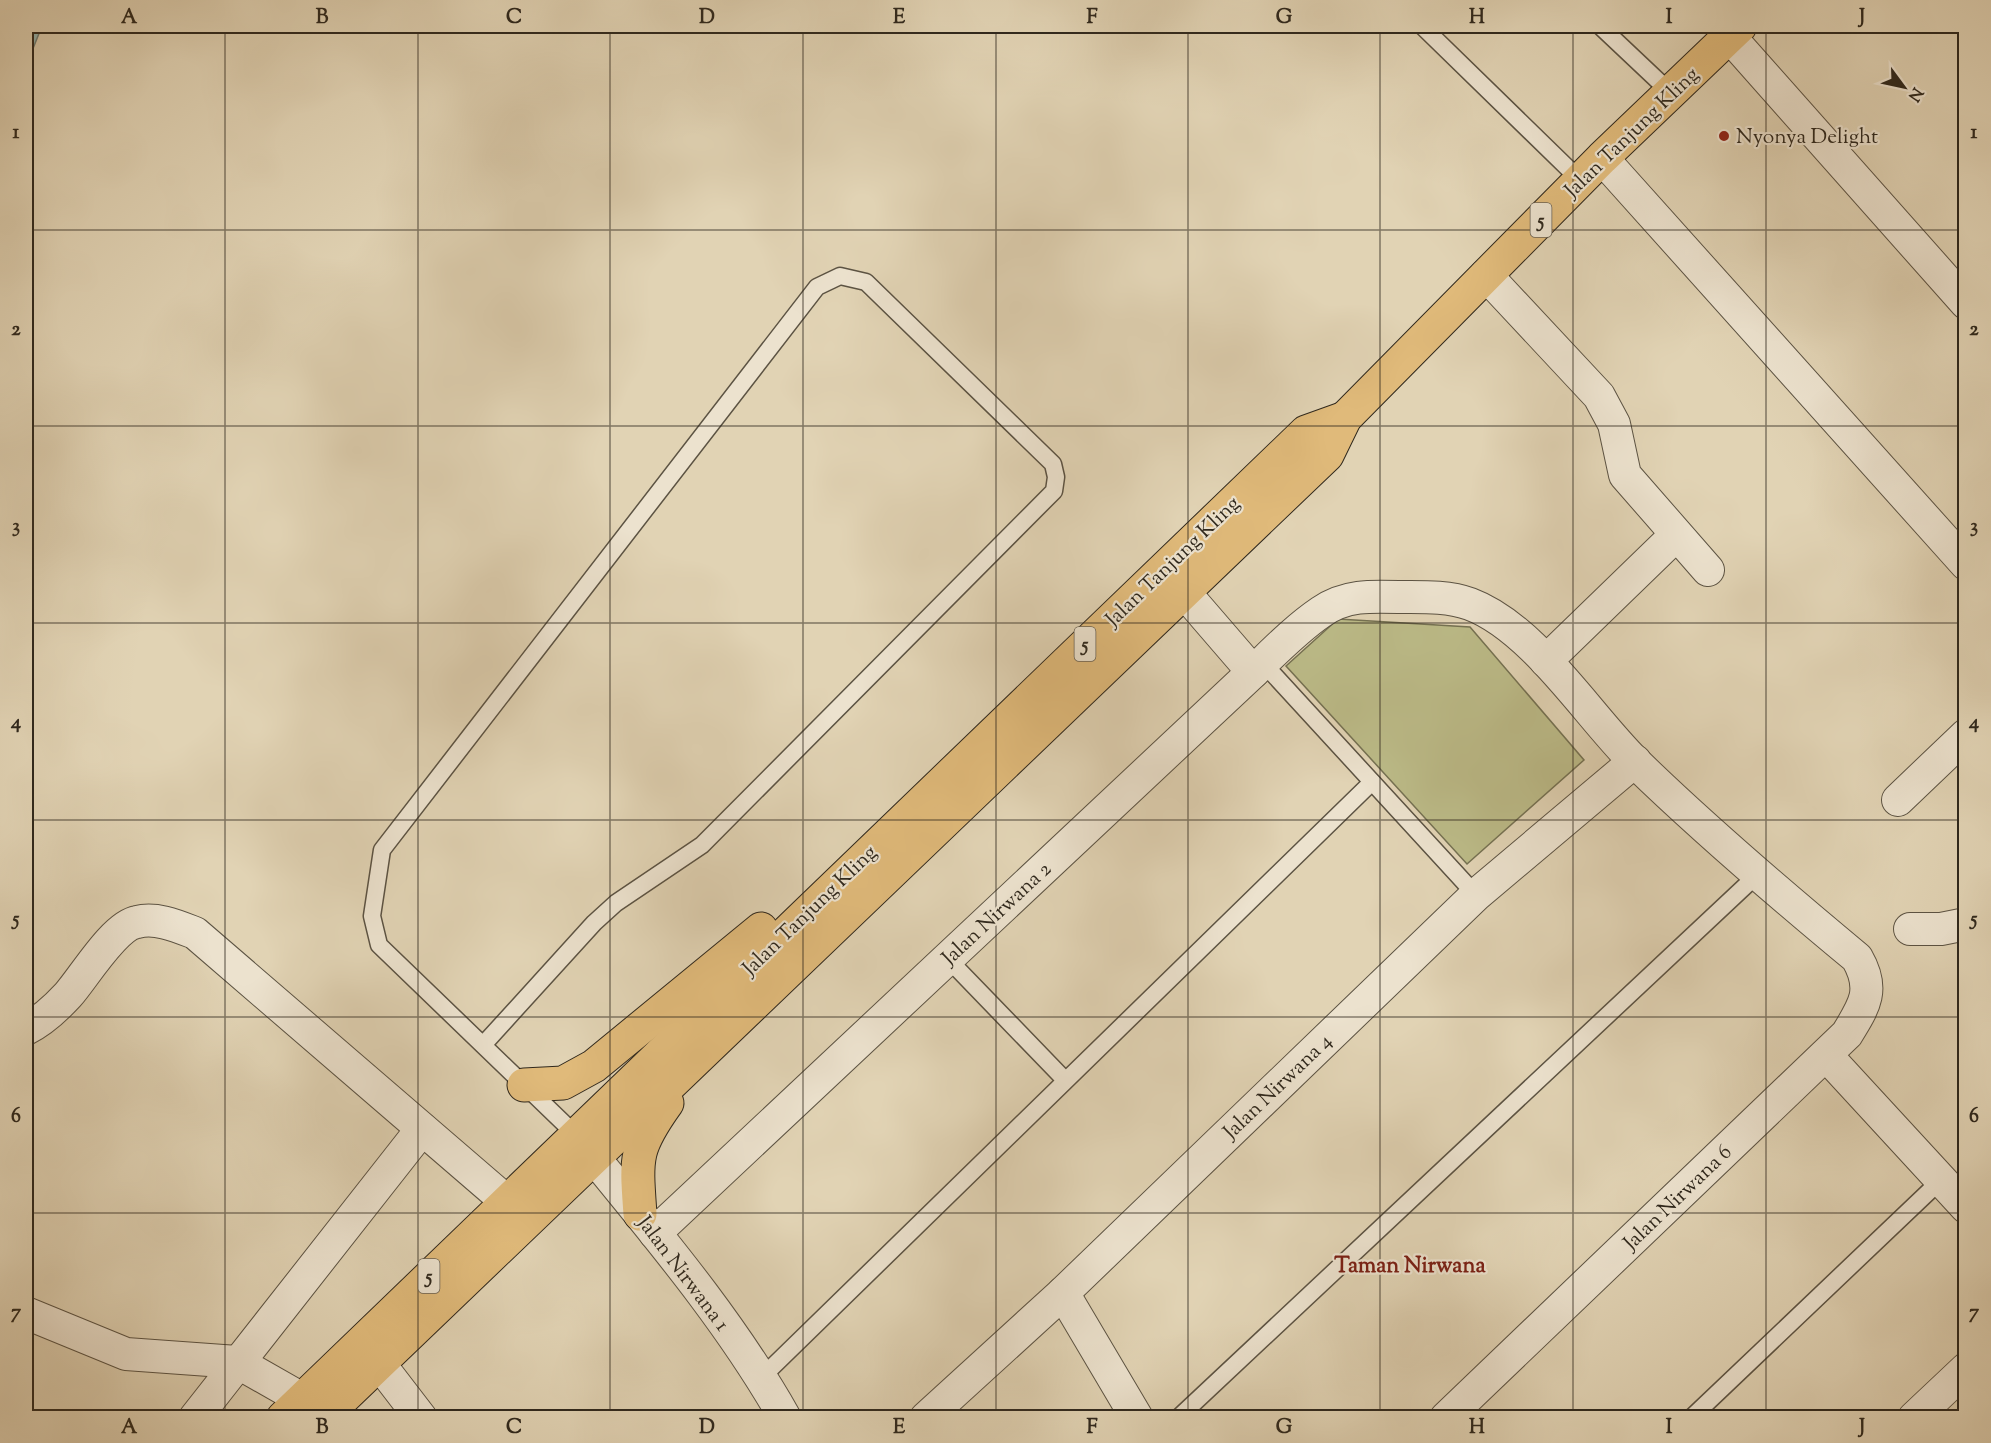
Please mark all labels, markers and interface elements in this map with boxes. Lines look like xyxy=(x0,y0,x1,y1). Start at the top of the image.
text: A xyxy=(121,4,138,33)
text: B xyxy=(316,4,329,33)
text: C xyxy=(506,4,522,33)
text: D xyxy=(699,4,715,33)
text: E xyxy=(893,4,906,33)
text: F xyxy=(1086,4,1098,33)
text: G xyxy=(1276,4,1293,33)
text: H xyxy=(1469,4,1485,33)
text: I xyxy=(1666,4,1673,33)
text: J xyxy=(1857,4,1865,33)
north arrow xyxy=(1874,57,1934,117)
street label: Jalan Tanjung Kling xyxy=(1558,61,1707,206)
text: N xyxy=(1901,82,1928,106)
text: 1 xyxy=(13,119,20,148)
text: 1 xyxy=(1971,119,1978,148)
place label: Nyonya Delight xyxy=(1736,123,1878,153)
marker: Nyonya Delight xyxy=(1717,129,1731,143)
road number: 5 xyxy=(1530,203,1552,237)
text: 2 xyxy=(11,316,21,345)
text: 2 xyxy=(1969,316,1979,345)
street label: Jalan Tanjung Kling xyxy=(1099,490,1248,635)
text: 3 xyxy=(12,513,20,542)
text: 3 xyxy=(1970,513,1978,542)
road number: 5 xyxy=(1074,627,1096,661)
text: 4 xyxy=(10,709,21,738)
text: 4 xyxy=(1968,709,1979,738)
street label: Jalan Tanjung Kling xyxy=(736,839,885,984)
street label: Jalan Nirwana 2 xyxy=(935,856,1059,974)
text: 5 xyxy=(11,906,20,935)
text: 5 xyxy=(1969,906,1978,935)
street label: Jalan Nirwana 4 xyxy=(1216,1028,1340,1148)
text: 6 xyxy=(11,1103,21,1132)
text: 6 xyxy=(1969,1103,1979,1132)
street label: Jalan Nirwana 6 xyxy=(1617,1139,1740,1259)
street label: Jalan Nirwana 1 xyxy=(628,1209,736,1338)
district label: Taman Nirwana xyxy=(1334,1251,1486,1283)
road number: 5 xyxy=(418,1259,440,1293)
text: 7 xyxy=(11,1299,22,1328)
text: 7 xyxy=(1969,1299,1980,1328)
text: A xyxy=(121,1414,138,1443)
text: B xyxy=(316,1414,329,1443)
text: C xyxy=(506,1414,522,1443)
text: D xyxy=(699,1414,715,1443)
text: E xyxy=(893,1414,906,1443)
text: F xyxy=(1086,1414,1098,1443)
text: G xyxy=(1276,1414,1293,1443)
text: H xyxy=(1469,1414,1485,1443)
text: I xyxy=(1666,1414,1673,1443)
text: J xyxy=(1857,1414,1865,1443)

